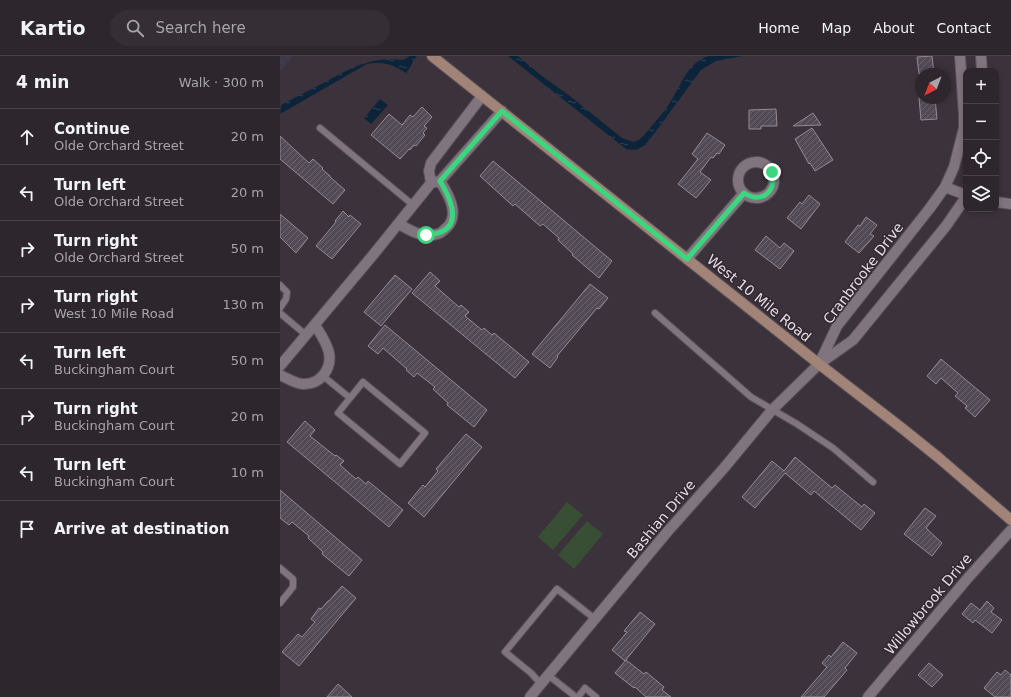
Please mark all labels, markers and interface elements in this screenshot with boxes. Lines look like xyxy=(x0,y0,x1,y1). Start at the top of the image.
search box xyxy=(110,10,390,46)
text: Kartio xyxy=(20,17,86,39)
icon: search xyxy=(124,17,146,39)
text: Search here xyxy=(156,19,246,37)
text: Home xyxy=(758,20,800,36)
text: Map xyxy=(822,20,851,36)
text: About xyxy=(873,20,915,36)
text: Contact xyxy=(937,20,991,36)
north arrow xyxy=(915,68,951,104)
map controls xyxy=(963,68,999,212)
button: + xyxy=(963,68,999,104)
text: 4 min xyxy=(16,72,69,92)
text: Walk · 300 m xyxy=(179,75,264,90)
button: − xyxy=(963,104,999,140)
text: Continue xyxy=(54,120,130,138)
icon: ahead xyxy=(16,126,38,148)
text: 20 m xyxy=(231,129,264,144)
text: Olde Orchard Street xyxy=(54,138,184,153)
button: locate xyxy=(963,140,999,176)
route end xyxy=(763,163,781,181)
text: Turn left xyxy=(54,176,126,194)
button: layers xyxy=(963,176,999,212)
icon: left xyxy=(16,182,38,204)
text: 20 m xyxy=(231,185,264,200)
text: Olde Orchard Street xyxy=(54,194,184,209)
street label: Cranbrooke Drive xyxy=(820,219,906,327)
route start xyxy=(417,226,435,244)
text: Turn right xyxy=(54,232,138,250)
icon: right xyxy=(16,238,38,260)
text: 50 m xyxy=(231,241,264,256)
text: Olde Orchard Street xyxy=(54,250,184,265)
street label: West 10 Mile Road xyxy=(704,251,814,345)
text: Turn right xyxy=(54,288,138,306)
icon: right xyxy=(16,294,38,316)
text: 130 m xyxy=(222,297,264,312)
text: West 10 Mile Road xyxy=(54,306,174,321)
text: Turn left xyxy=(54,344,126,362)
icon: left xyxy=(16,350,38,372)
text: 50 m xyxy=(231,353,264,368)
text: Buckingham Court xyxy=(54,362,175,377)
text: Turn right xyxy=(54,400,138,418)
icon: right xyxy=(16,406,38,428)
text: 20 m xyxy=(231,409,264,424)
text: Buckingham Court xyxy=(54,418,175,433)
text: Turn left xyxy=(54,456,126,474)
icon: left xyxy=(16,462,38,484)
text: 10 m xyxy=(231,465,264,480)
text: Buckingham Court xyxy=(54,474,175,489)
street label: Bashian Drive xyxy=(624,477,698,561)
icon: arrive xyxy=(16,518,38,540)
text: Arrive at destination xyxy=(54,520,229,538)
street label: Willowbrook Drive xyxy=(881,550,975,658)

